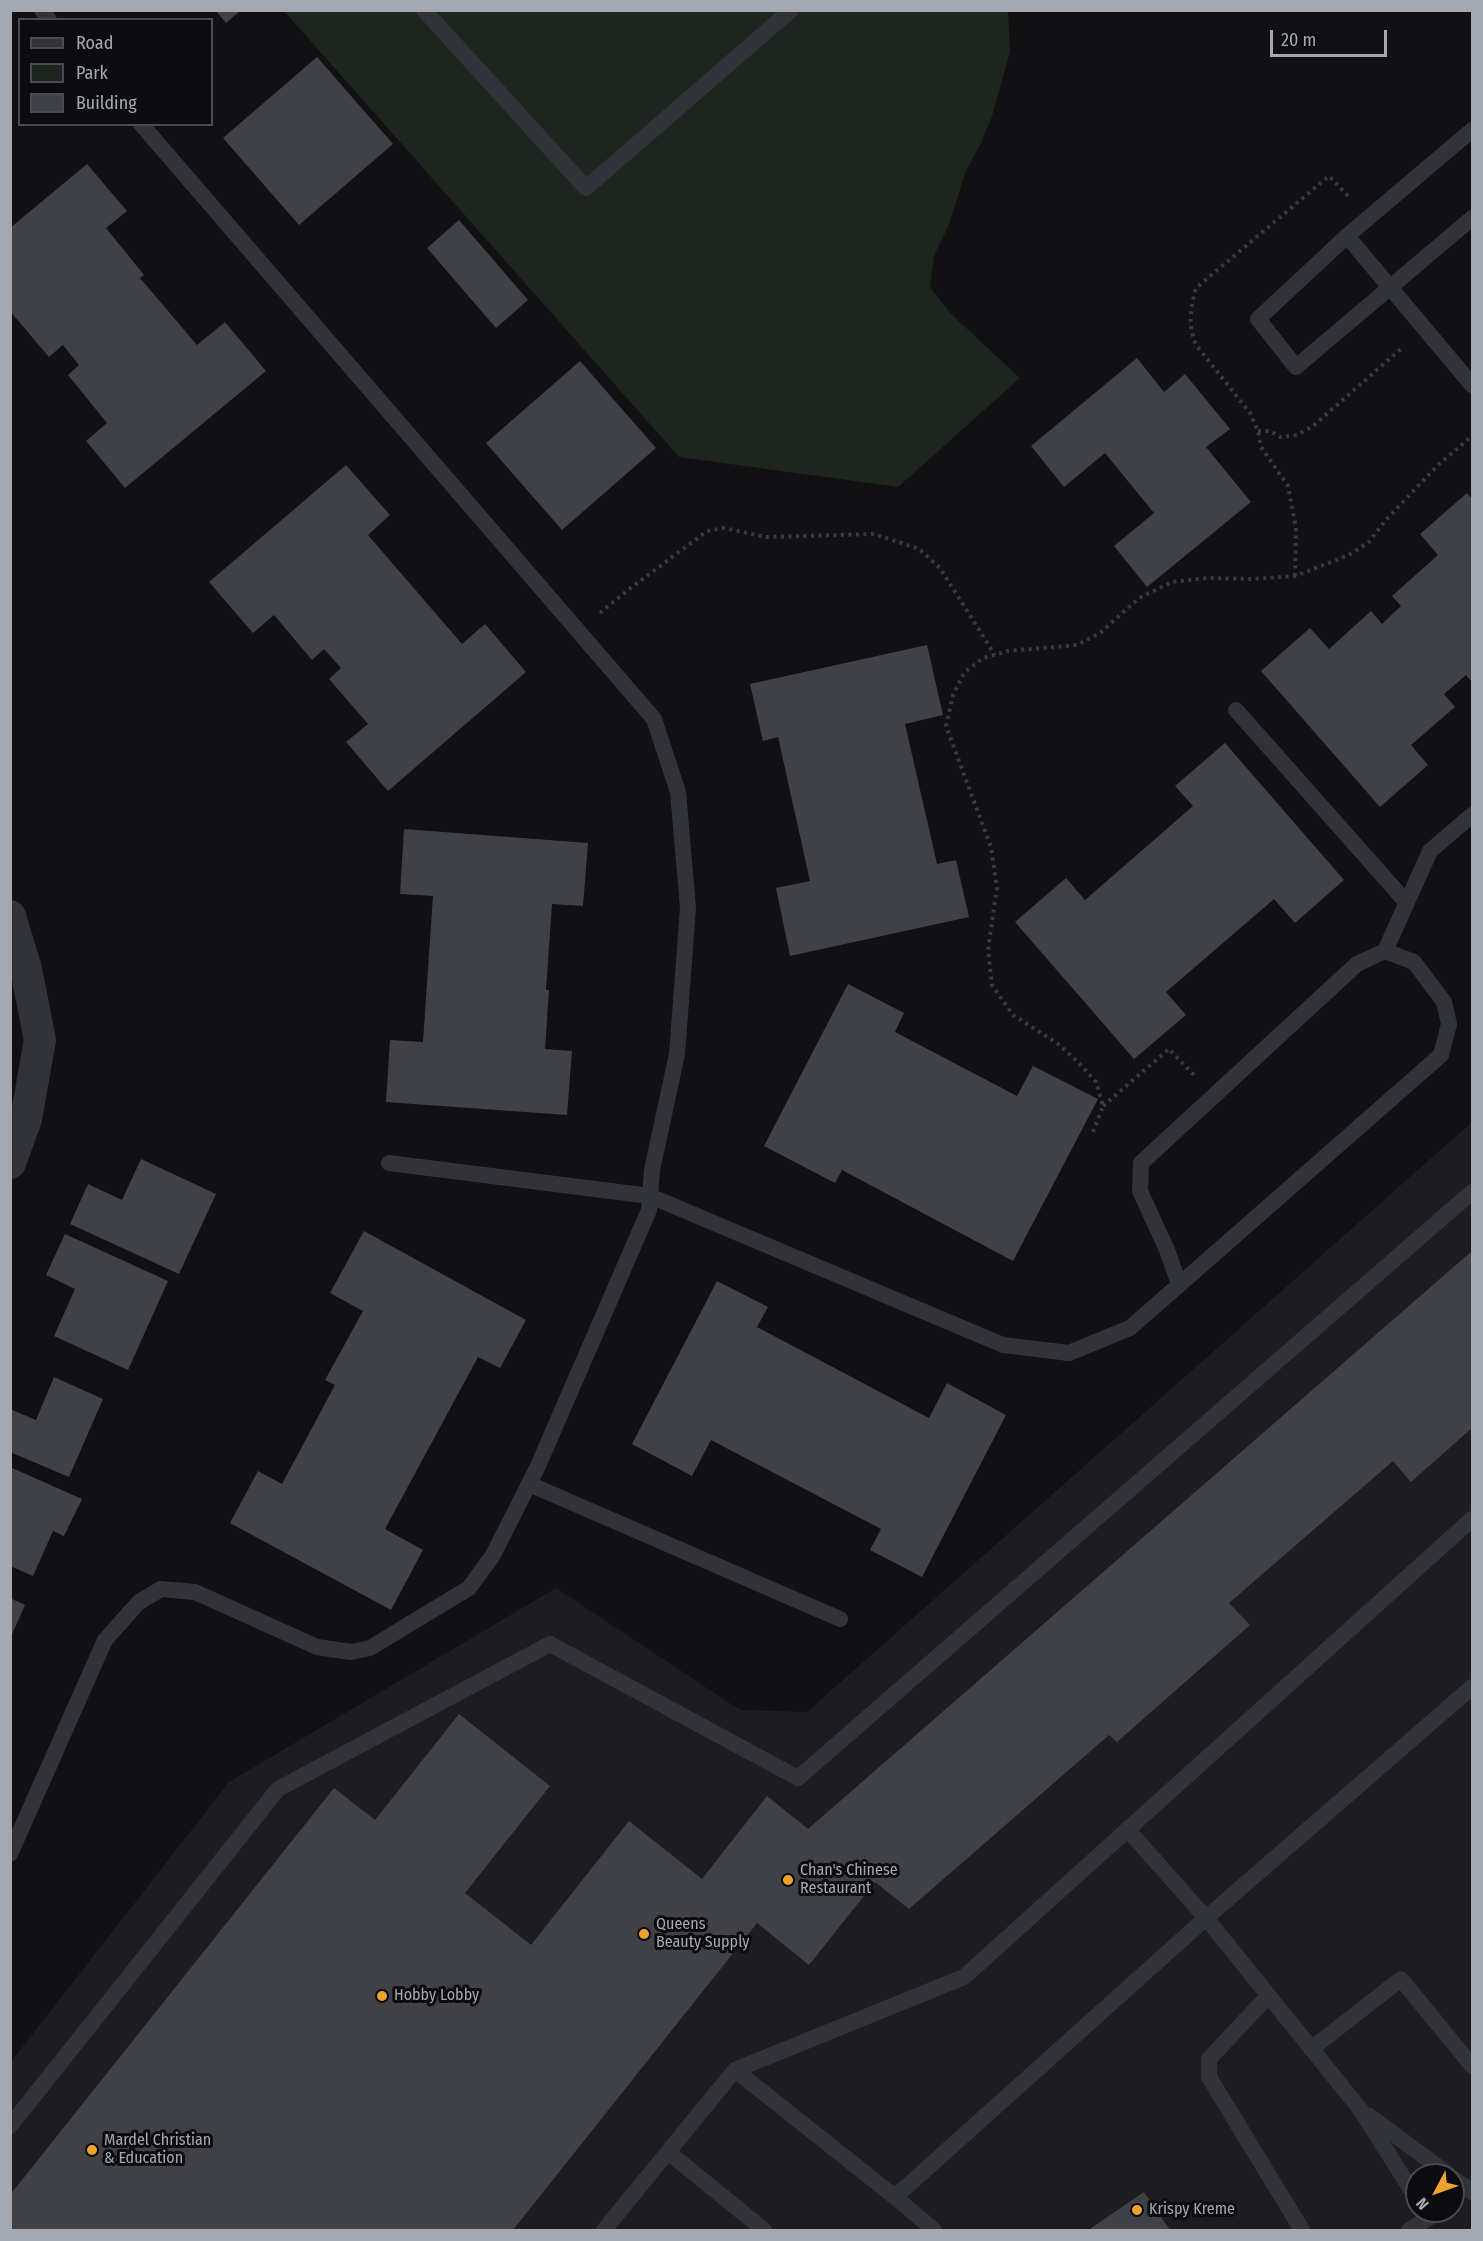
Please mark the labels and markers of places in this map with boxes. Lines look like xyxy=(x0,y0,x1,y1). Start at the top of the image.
place label: Chan's Chinese Restaurant xyxy=(800,1861,898,1899)
marker: Chan's Chinese Restaurant xyxy=(781,1873,795,1887)
place label: Queens Beauty Supply xyxy=(656,1915,749,1953)
marker: Queens Beauty Supply xyxy=(637,1927,651,1941)
place label: Hobby Lobby xyxy=(394,1986,479,2006)
marker: Hobby Lobby xyxy=(375,1989,389,2003)
place label: Mardel Christian & Education xyxy=(104,2131,211,2169)
marker: Mardel Christian & Education xyxy=(85,2143,99,2157)
place label: Krispy Kreme xyxy=(1149,2200,1235,2220)
marker: Krispy Kreme xyxy=(1130,2203,1144,2217)

